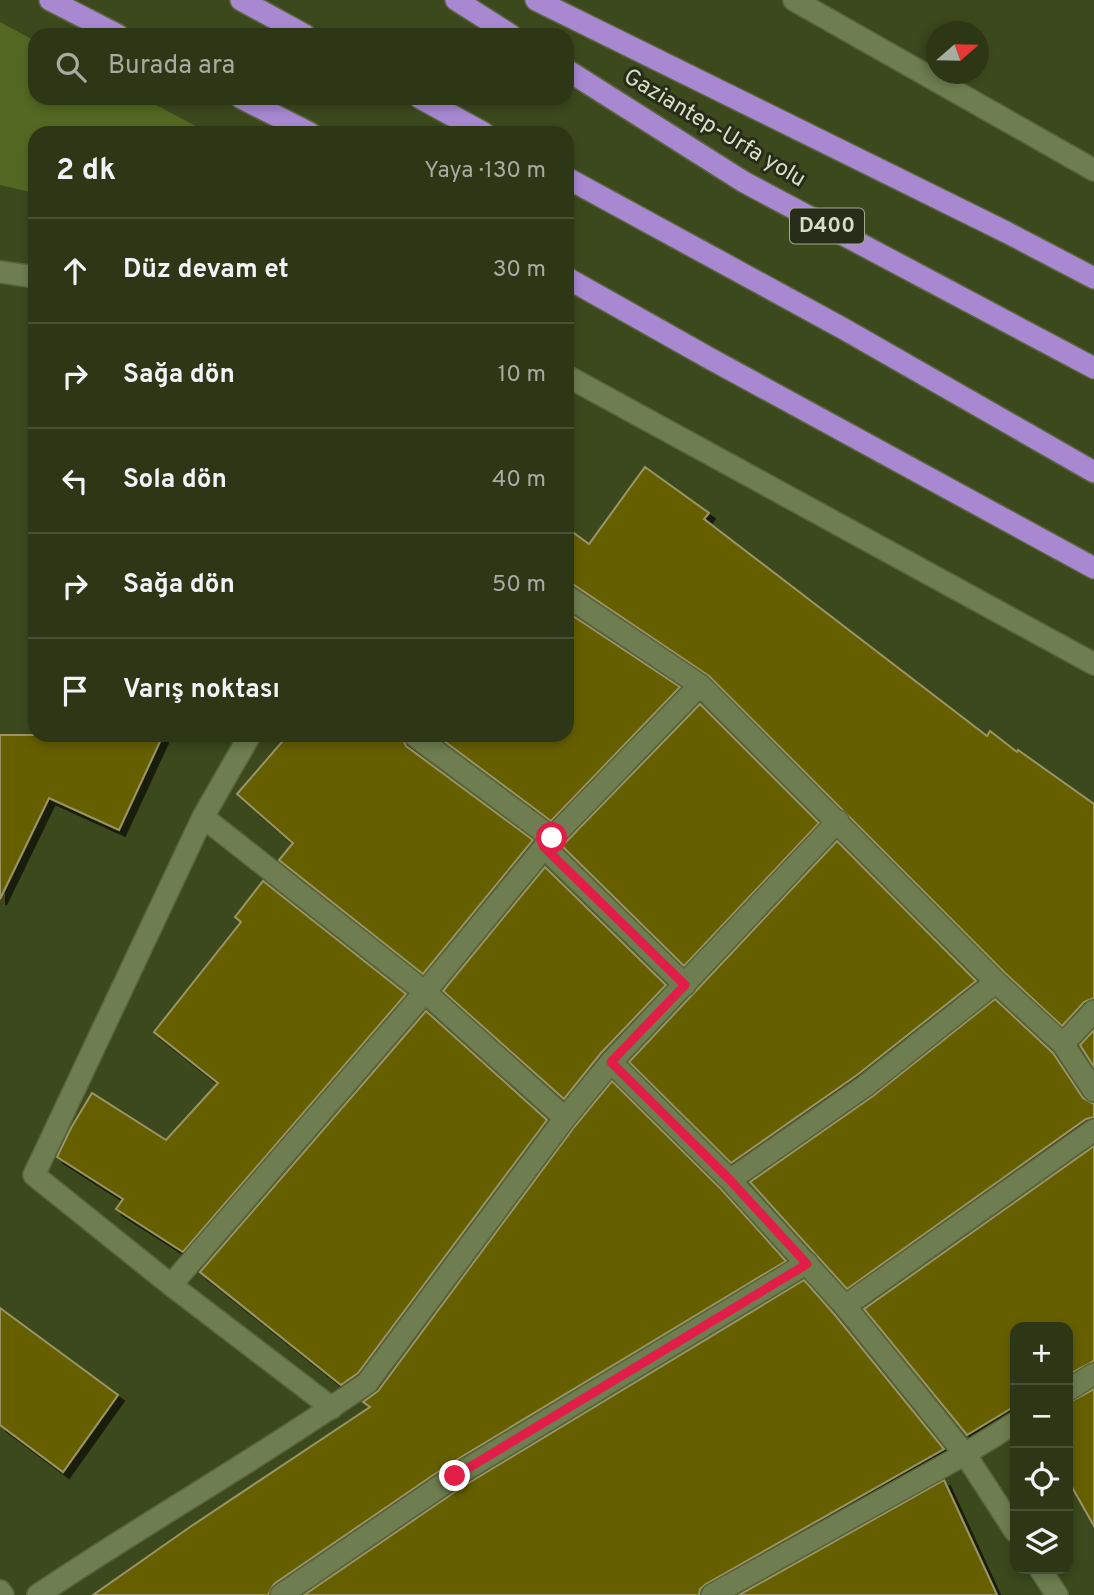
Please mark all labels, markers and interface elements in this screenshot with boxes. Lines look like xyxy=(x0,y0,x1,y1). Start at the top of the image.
north arrow xyxy=(926,21,989,84)
search box xyxy=(28,28,574,105)
icon: search xyxy=(52,48,90,86)
text: Burada ara xyxy=(108,50,235,83)
street label: Gaziantep-Urfa yolu xyxy=(618,63,810,195)
text: 2 dk xyxy=(56,153,116,190)
text: Yaya · 130 m xyxy=(424,157,546,186)
road number: D400 xyxy=(790,208,864,244)
icon: ahead xyxy=(56,252,94,290)
text: Düz devam et xyxy=(123,254,289,287)
text: 30 m xyxy=(493,256,546,285)
icon: right xyxy=(56,357,94,395)
text: Sağa dön xyxy=(123,359,235,392)
text: 10 m xyxy=(498,361,546,390)
icon: left xyxy=(56,462,94,500)
text: Sola dön xyxy=(123,464,227,497)
text: 40 m xyxy=(492,466,546,495)
icon: right xyxy=(56,567,94,605)
text: Sağa dön xyxy=(123,569,235,602)
text: 50 m xyxy=(492,571,546,600)
icon: arrive xyxy=(56,672,94,710)
text: Varış noktası xyxy=(123,674,280,707)
route start xyxy=(536,822,567,853)
map controls xyxy=(1010,1322,1073,1574)
button: + xyxy=(1010,1322,1073,1385)
button: − xyxy=(1010,1385,1073,1448)
button: locate xyxy=(1010,1448,1073,1511)
route end xyxy=(439,1460,470,1491)
button: layers xyxy=(1010,1511,1073,1574)

